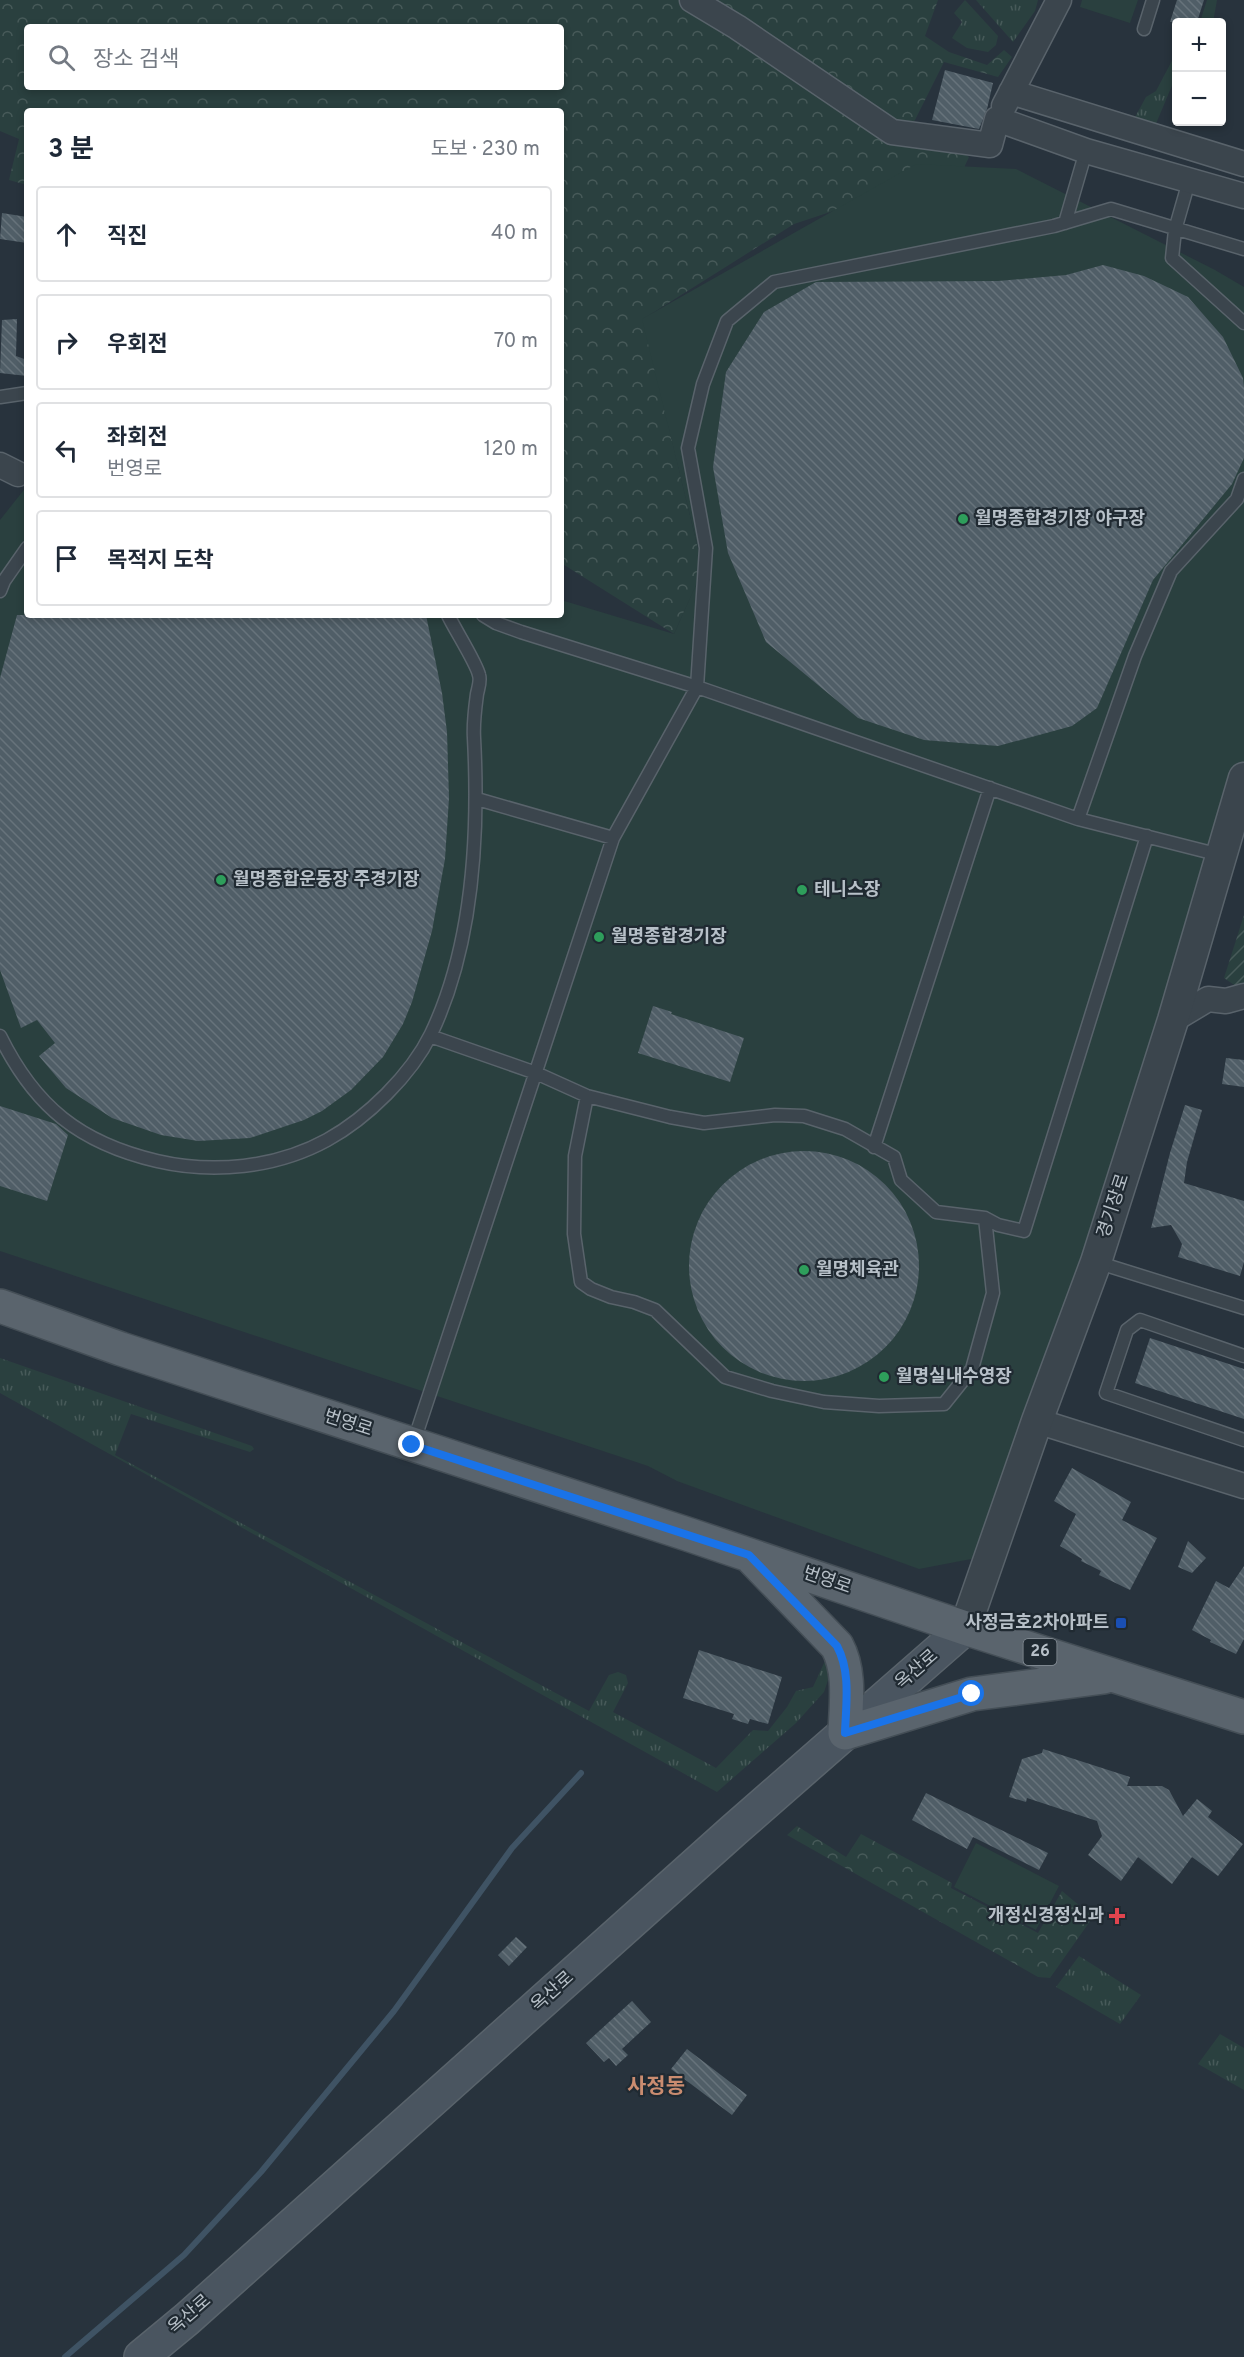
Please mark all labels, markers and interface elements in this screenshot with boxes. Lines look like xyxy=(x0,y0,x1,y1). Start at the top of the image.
map controls xyxy=(1172,18,1226,126)
button: + xyxy=(1172,18,1226,72)
search box xyxy=(24,24,564,90)
icon: search xyxy=(45,41,78,74)
text: 장소 검색 xyxy=(93,47,179,74)
button: − xyxy=(1172,72,1226,126)
text: 3 분 xyxy=(48,134,94,167)
text: 도보 · 230 m xyxy=(431,137,540,163)
icon: ahead xyxy=(50,218,83,251)
text: 40 m xyxy=(491,221,538,247)
text: 직진 xyxy=(107,224,147,251)
icon: right xyxy=(50,326,83,359)
text: 70 m xyxy=(494,329,538,355)
text: 우회전 xyxy=(107,332,168,359)
text: 좌회전 xyxy=(107,425,168,452)
icon: left xyxy=(50,434,83,467)
text: 120 m xyxy=(484,437,538,463)
text: 번영로 xyxy=(107,457,162,483)
place label: 월명종합경기장 야구장 xyxy=(975,508,1146,531)
marker: 월명종합경기장 야구장 xyxy=(956,512,970,526)
icon: arrive xyxy=(50,542,83,575)
text: 목적지 도착 xyxy=(107,548,214,575)
place label: 월명종합운동장 주경기장 xyxy=(233,869,420,892)
marker: 월명종합운동장 주경기장 xyxy=(214,873,228,887)
place label: 테니스장 xyxy=(814,879,881,902)
marker: 테니스장 xyxy=(795,883,809,897)
place label: 월명종합경기장 xyxy=(611,926,727,949)
marker: 월명종합경기장 xyxy=(592,930,606,944)
street label: 경기장로 xyxy=(1093,1171,1135,1241)
place label: 월명체육관 xyxy=(816,1259,899,1282)
marker: 월명체육관 xyxy=(797,1263,811,1277)
place label: 월명실내수영장 xyxy=(896,1366,1012,1389)
marker: 월명실내수영장 xyxy=(877,1370,891,1384)
street label: 번영로 xyxy=(321,1405,375,1443)
route end xyxy=(398,1431,424,1457)
street label: 번영로 xyxy=(800,1562,854,1600)
place label: 사정금호2차아파트 xyxy=(966,1612,1109,1635)
marker: 사정금호2차아파트 xyxy=(1114,1616,1128,1630)
road number: 26 xyxy=(1024,1639,1056,1665)
street label: 옥산로 xyxy=(891,1645,943,1695)
route start xyxy=(958,1680,984,1706)
place label: 개정신경정신과 xyxy=(988,1905,1104,1928)
marker: 개정신경정신과 xyxy=(1108,1907,1126,1925)
street label: 옥산로 xyxy=(527,1967,579,2017)
district label: 사정동 xyxy=(627,2074,685,2101)
street label: 옥산로 xyxy=(164,2290,216,2340)

